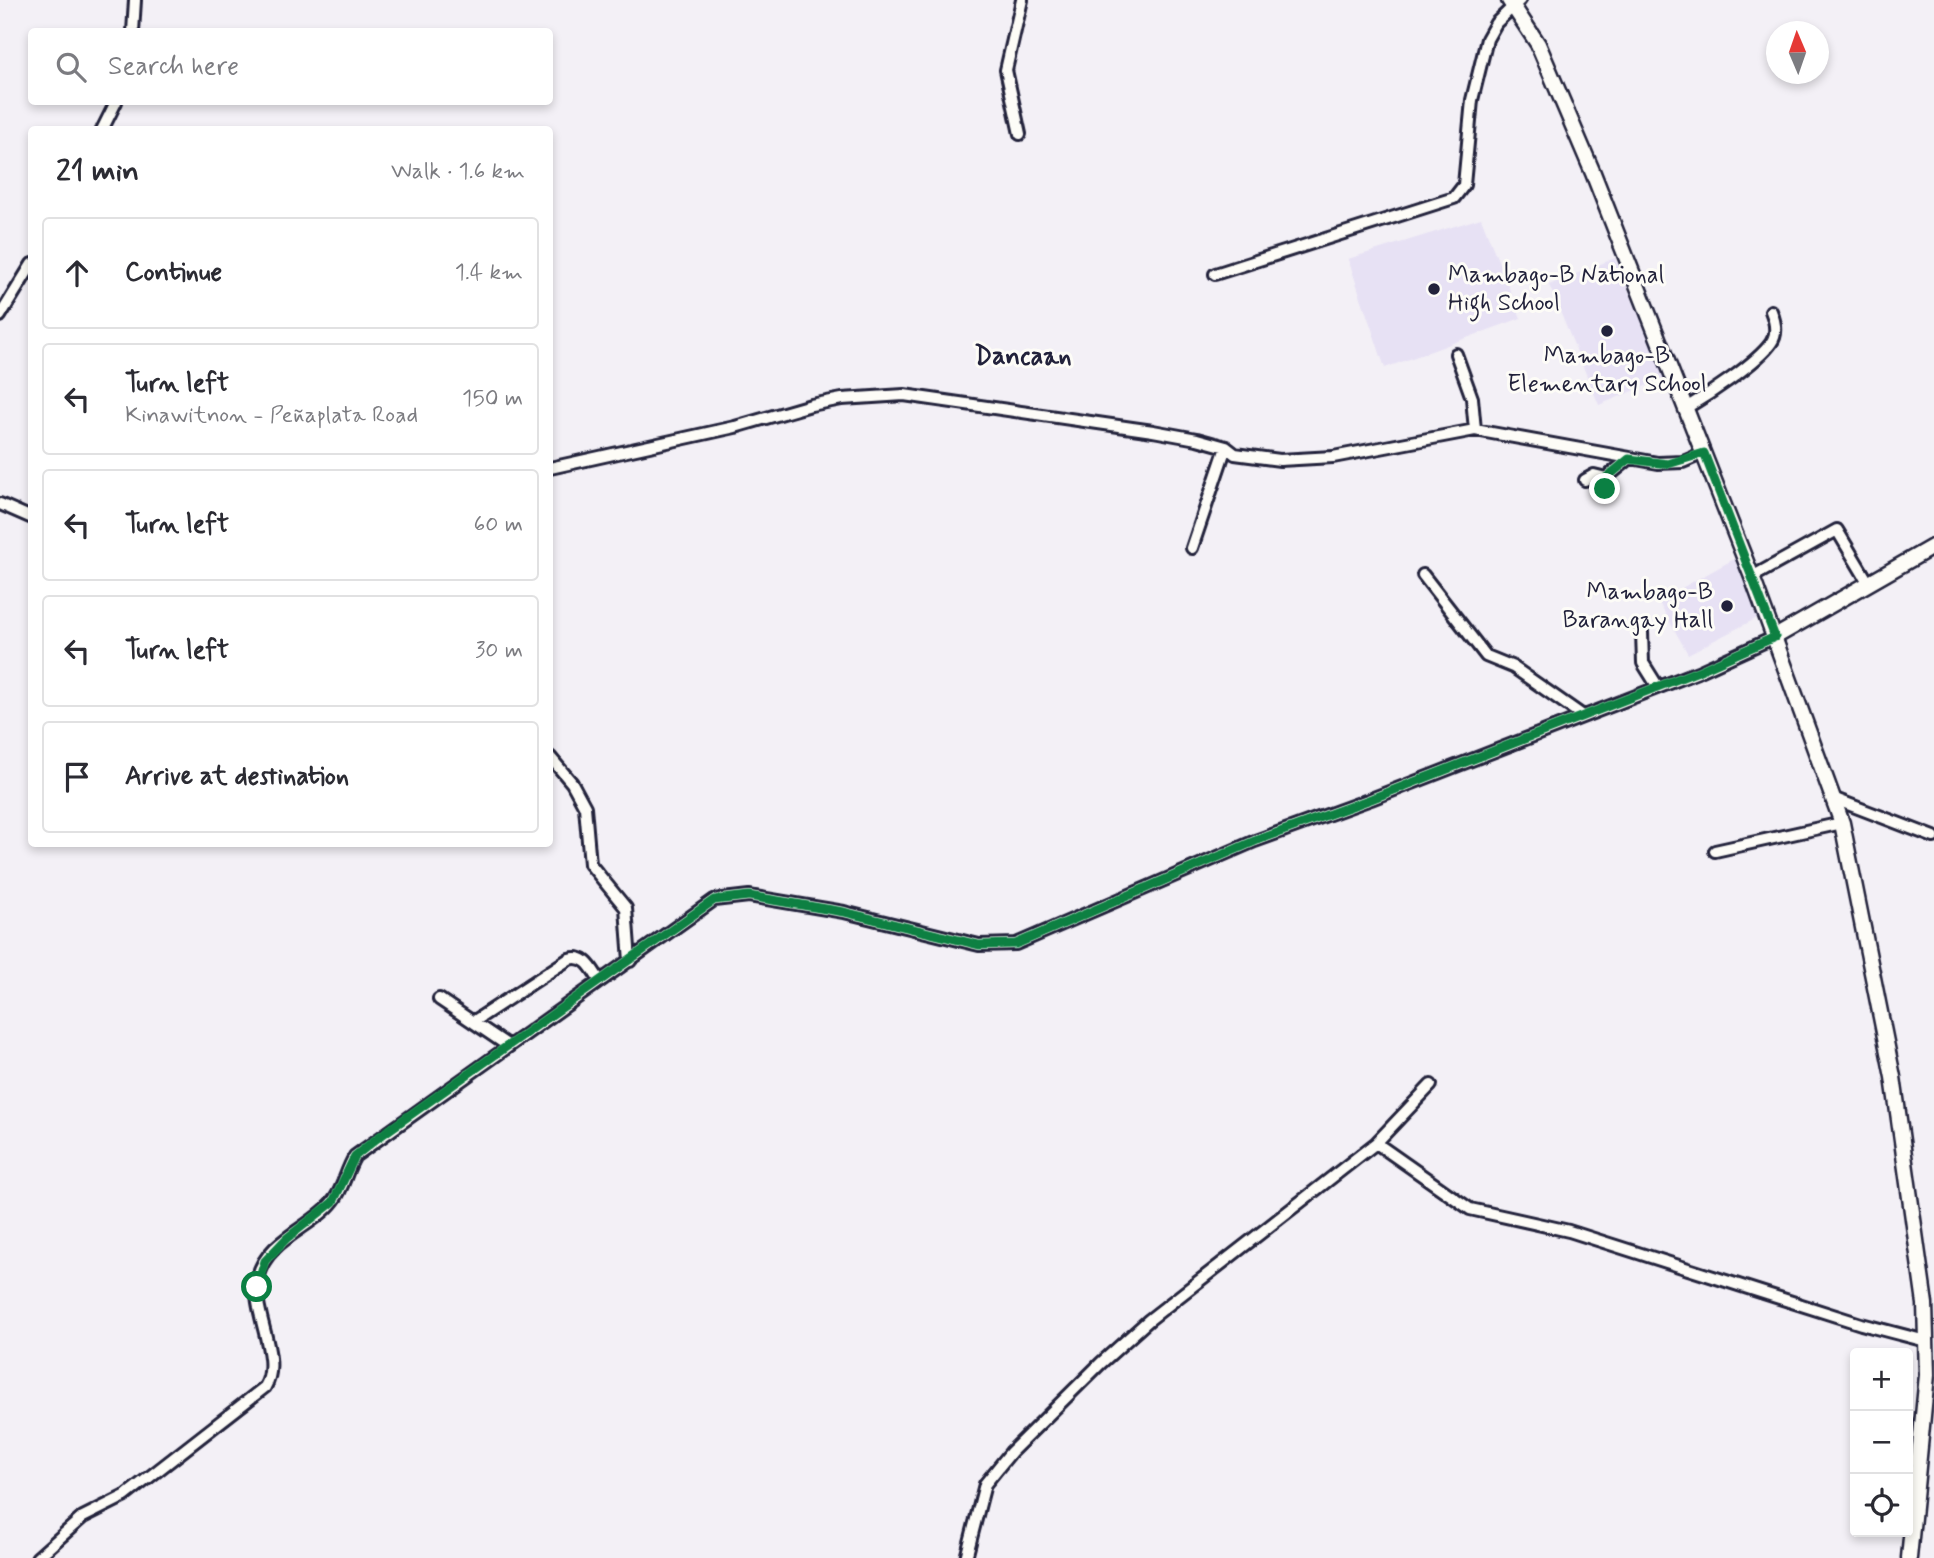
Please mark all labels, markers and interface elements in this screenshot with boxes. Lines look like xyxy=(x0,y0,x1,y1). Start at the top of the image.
north arrow xyxy=(1766,21,1829,84)
search box xyxy=(28,28,553,105)
icon: search xyxy=(52,48,90,86)
text: Search here xyxy=(108,50,239,84)
text: 21 min xyxy=(56,152,139,191)
text: Walk · 1.6 km xyxy=(391,157,525,187)
icon: ahead xyxy=(58,254,96,292)
text: Continue xyxy=(125,256,222,290)
text: 1.4 km xyxy=(455,258,523,288)
place label: Mambago-B National High School xyxy=(1448,260,1665,322)
marker: Mambago-B National High School xyxy=(1426,281,1442,297)
marker: Mambago-B Elementary School xyxy=(1599,323,1615,339)
district label: Dancaan xyxy=(974,340,1072,374)
place label: Mambago-B Elementary School xyxy=(1507,341,1707,400)
text: Turn left xyxy=(125,367,229,401)
icon: left xyxy=(58,380,96,418)
text: 150 m xyxy=(462,384,523,414)
text: Kinawitnon - Peñaplata Road xyxy=(125,401,418,431)
route end xyxy=(1589,473,1620,504)
icon: left xyxy=(58,506,96,544)
text: Turn left xyxy=(125,508,229,542)
text: 60 m xyxy=(474,510,523,540)
place label: Mambago-B Barangay Hall xyxy=(1562,577,1713,636)
marker: Mambago-B Barangay Hall xyxy=(1719,598,1735,614)
icon: left xyxy=(58,632,96,670)
text: Turn left xyxy=(125,634,229,668)
text: 30 m xyxy=(475,636,523,666)
icon: arrive xyxy=(58,758,96,796)
text: Arrive at destination xyxy=(125,760,349,794)
route start xyxy=(241,1271,272,1302)
map controls xyxy=(1850,1348,1913,1537)
button: + xyxy=(1850,1348,1913,1411)
button: − xyxy=(1850,1411,1913,1474)
button: locate xyxy=(1850,1474,1913,1537)

